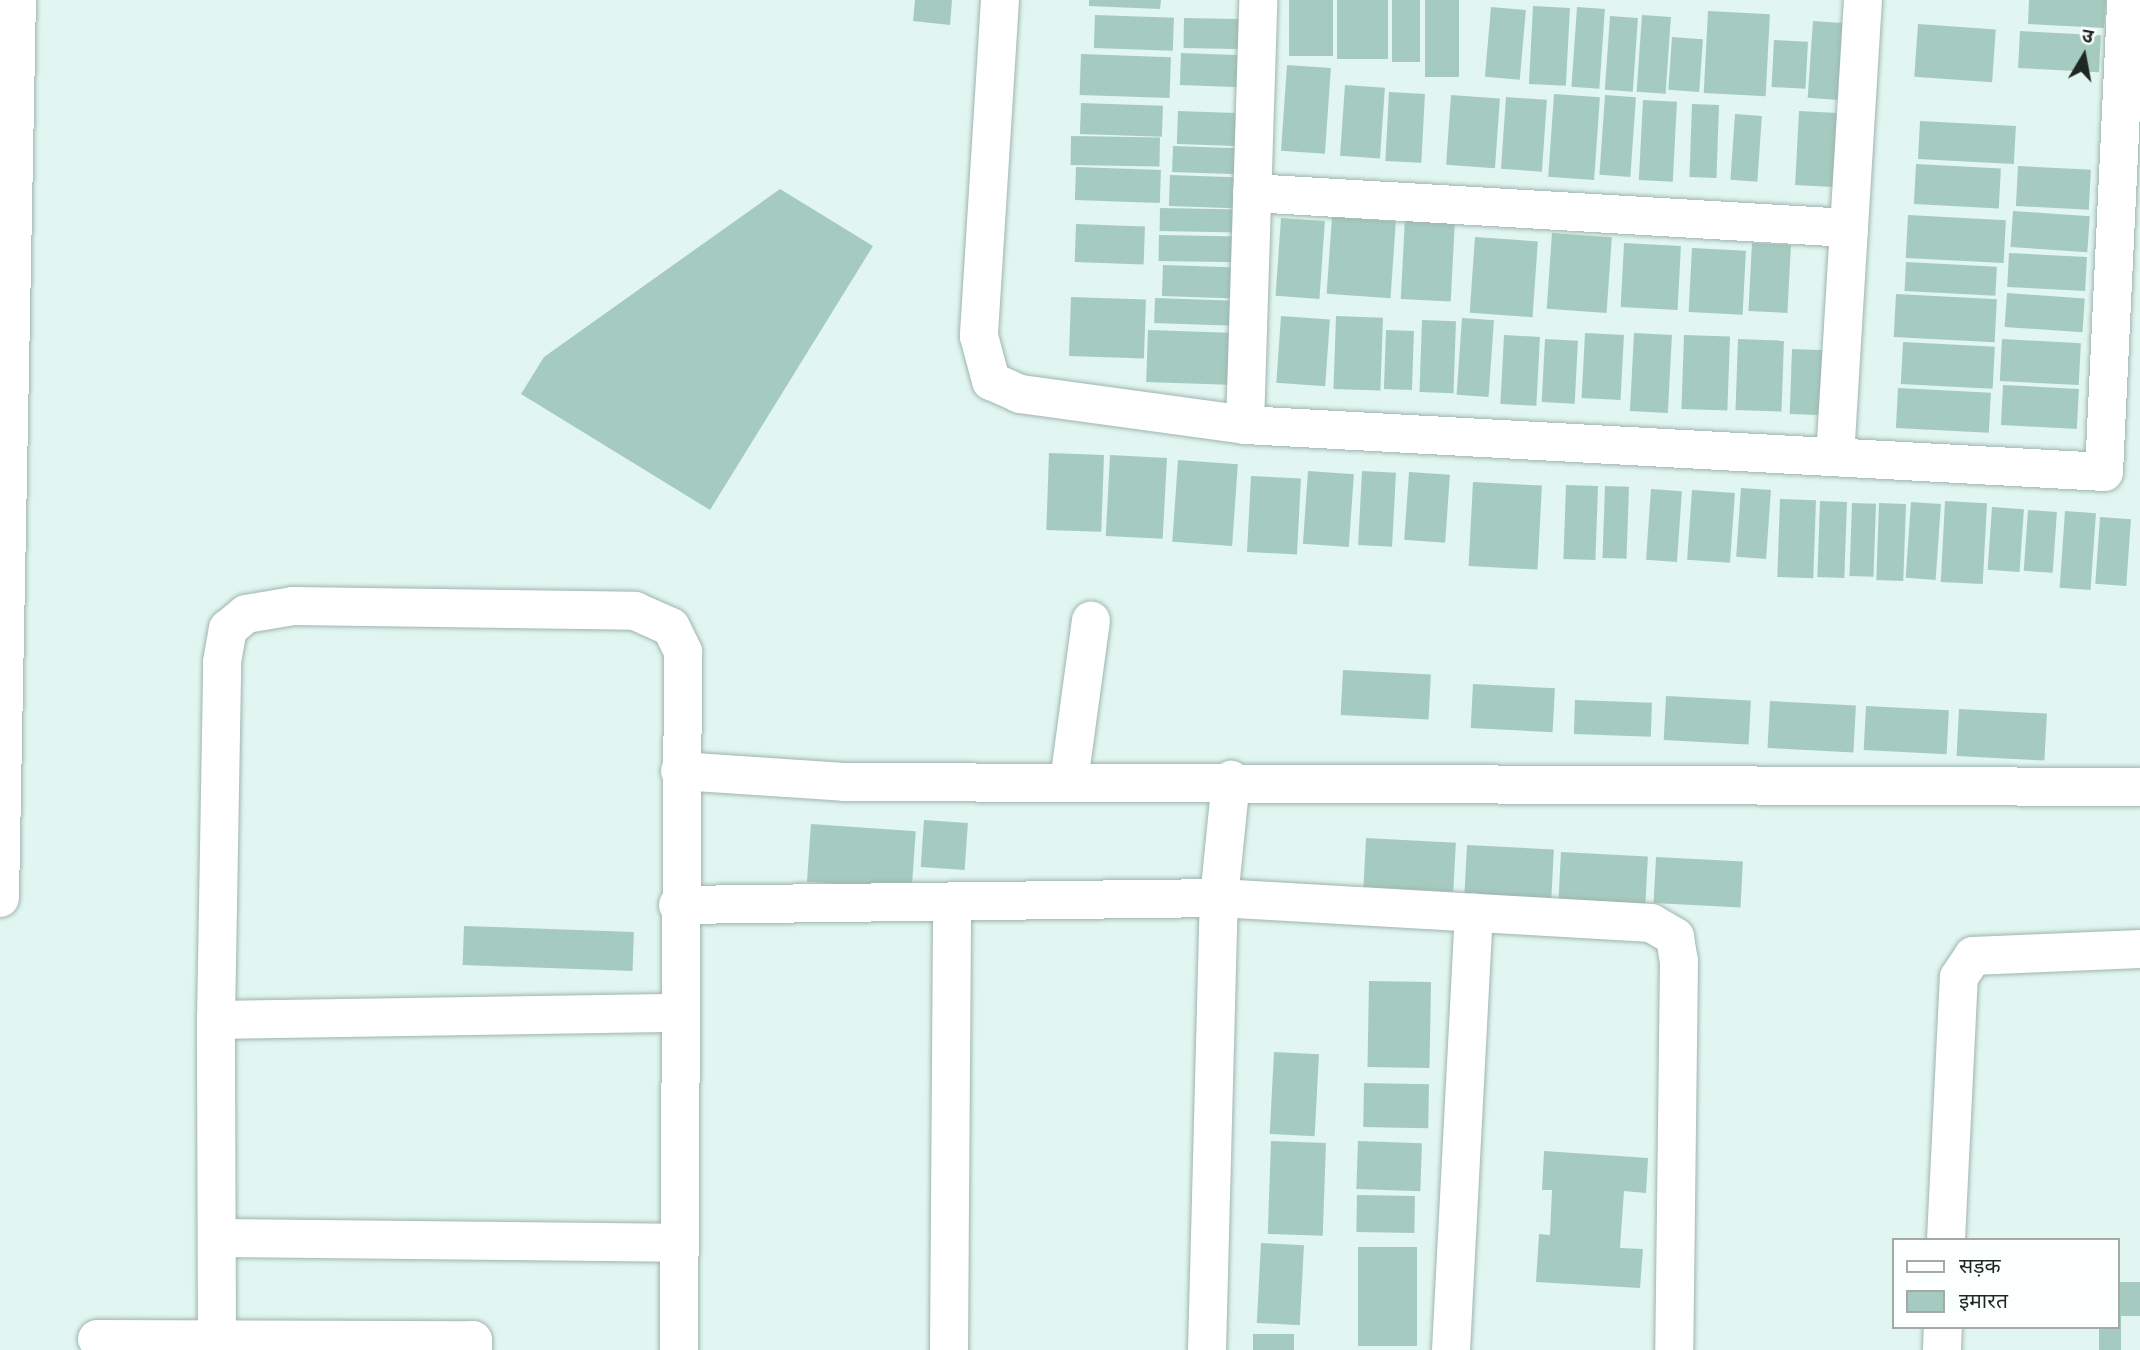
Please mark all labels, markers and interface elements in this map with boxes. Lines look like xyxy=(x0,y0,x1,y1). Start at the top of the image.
north arrow xyxy=(2049,21,2119,91)
text: उ xyxy=(2080,23,2095,47)
legend xyxy=(1892,1238,2119,1329)
text: सड़क xyxy=(1959,1252,2001,1278)
text: इमारत xyxy=(1959,1287,2008,1313)

